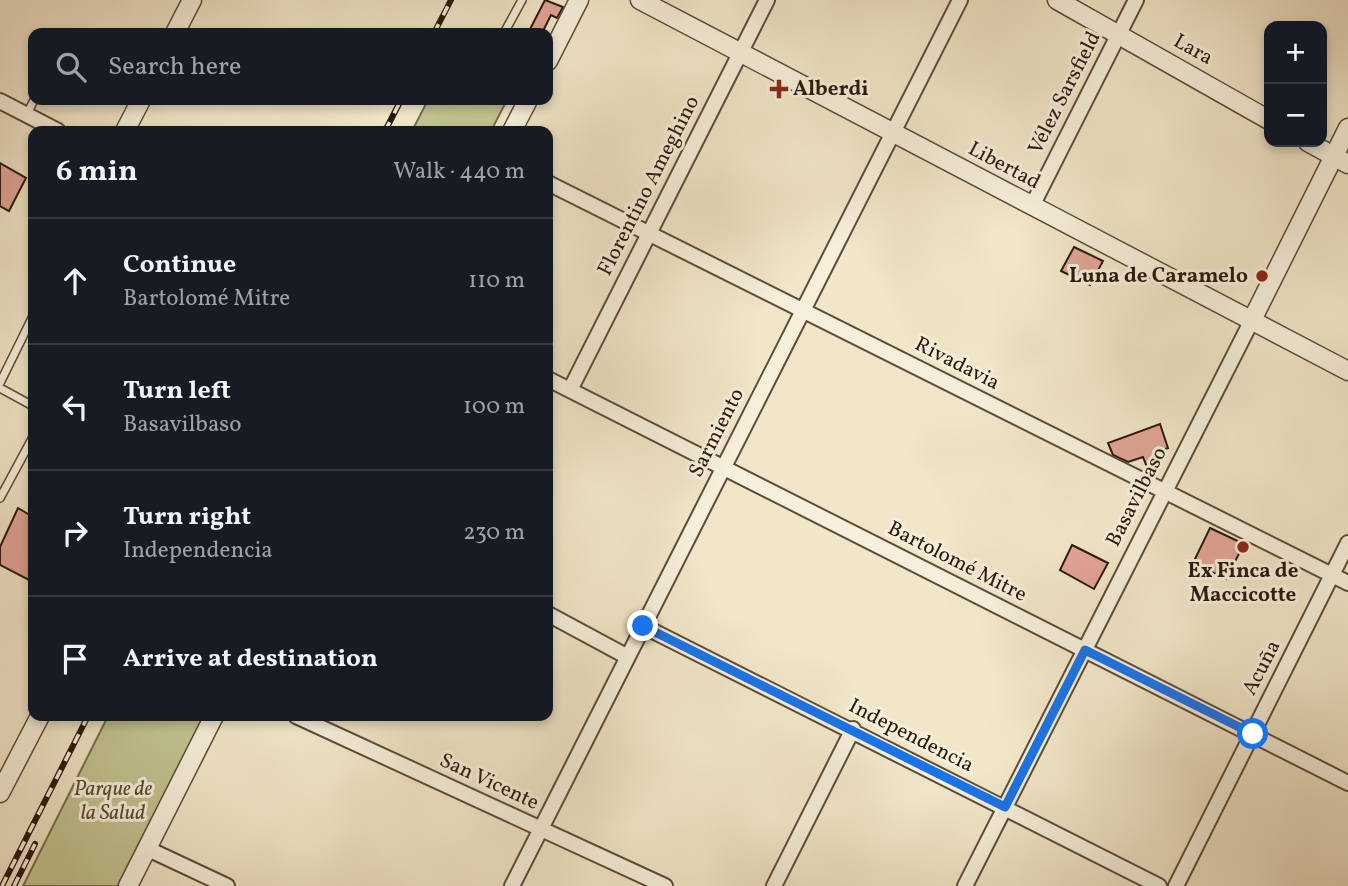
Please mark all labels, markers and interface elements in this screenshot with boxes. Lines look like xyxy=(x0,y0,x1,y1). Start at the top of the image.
map controls xyxy=(1264,21,1327,147)
button: + xyxy=(1264,21,1327,84)
street label: Vélez Sarsfield xyxy=(1022,27,1108,159)
street label: Lara xyxy=(1168,27,1218,73)
search box xyxy=(28,28,553,105)
icon: search xyxy=(52,48,90,86)
text: Search here xyxy=(108,49,241,85)
place label: Alberdi xyxy=(793,75,869,104)
marker: Alberdi xyxy=(771,81,787,97)
button: − xyxy=(1264,84,1327,147)
street label: Florentino Ameghino xyxy=(591,91,707,281)
street label: Libertad xyxy=(963,135,1045,197)
text: 6 min xyxy=(56,151,138,193)
text: Walk · 440 m xyxy=(393,156,525,188)
text: Continue xyxy=(123,247,236,283)
icon: ahead xyxy=(56,262,94,300)
place label: Luna de Caramelo xyxy=(1069,262,1248,291)
text: 110 m xyxy=(468,265,525,297)
marker: Luna de Caramelo xyxy=(1254,268,1270,284)
text: Bartolomé Mitre xyxy=(123,283,290,315)
street label: Rivadavia xyxy=(910,330,1004,398)
text: Turn left xyxy=(123,373,231,409)
street label: Sarmiento xyxy=(682,383,752,483)
icon: left xyxy=(56,388,94,426)
text: 100 m xyxy=(463,391,525,423)
text: Basavilbaso xyxy=(123,409,241,441)
street label: Basavilbaso xyxy=(1100,442,1174,552)
text: Turn right xyxy=(123,499,251,535)
icon: right xyxy=(56,514,94,552)
street label: Bartolomé Mitre xyxy=(882,514,1032,610)
text: 230 m xyxy=(463,517,525,549)
text: Independencia xyxy=(123,535,273,567)
marker: Ex Finca de Maccicotte xyxy=(1235,539,1251,555)
place label: Ex Finca de Maccicotte xyxy=(1188,557,1298,610)
route end xyxy=(627,610,658,641)
street label: Acuña xyxy=(1236,635,1288,701)
icon: arrive xyxy=(56,640,94,678)
text: Arrive at destination xyxy=(123,641,378,677)
street label: Independencia xyxy=(843,692,979,780)
route start xyxy=(1237,718,1268,749)
street label: San Vicente xyxy=(434,746,544,818)
park label: Parque de la Salud xyxy=(74,775,153,828)

